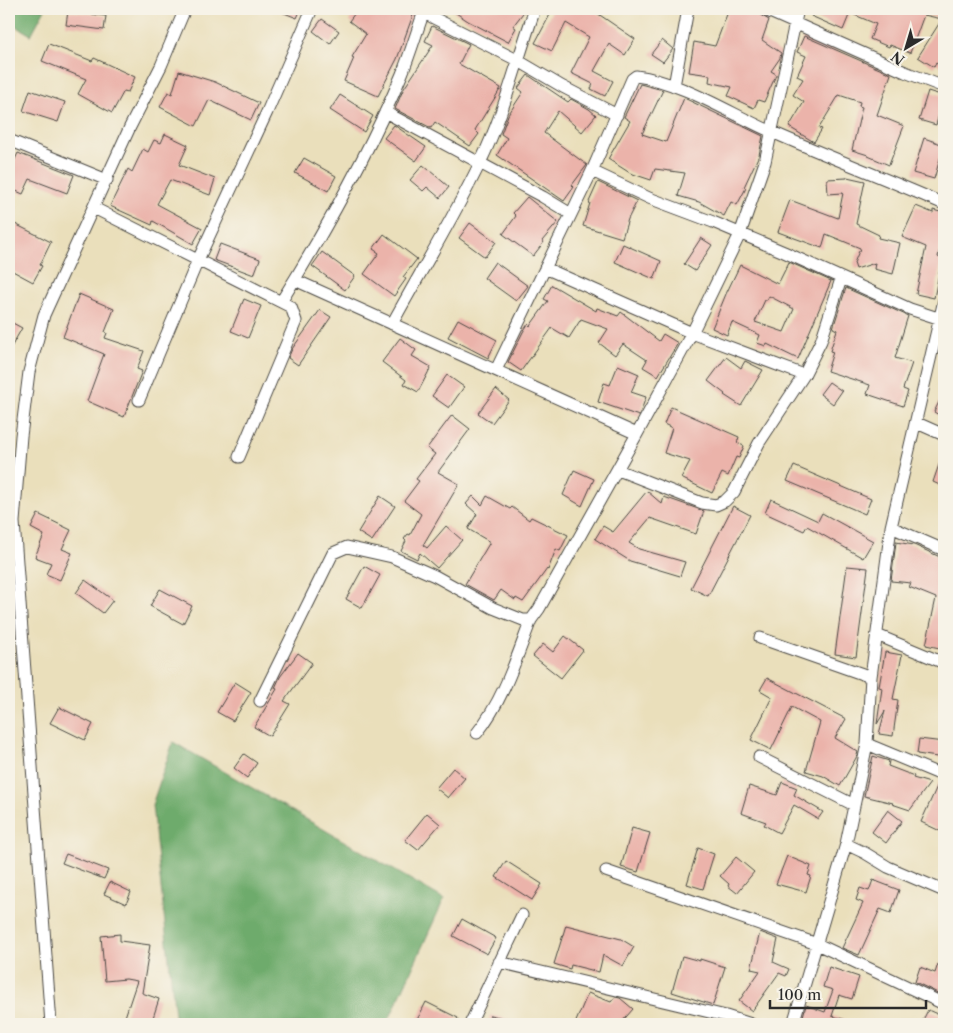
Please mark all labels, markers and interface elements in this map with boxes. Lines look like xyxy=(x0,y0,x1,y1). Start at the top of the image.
north arrow xyxy=(880,22,930,72)
text: N xyxy=(888,47,908,69)
scale bar xyxy=(770,978,927,1010)
text: 100 m xyxy=(778,985,821,1004)

